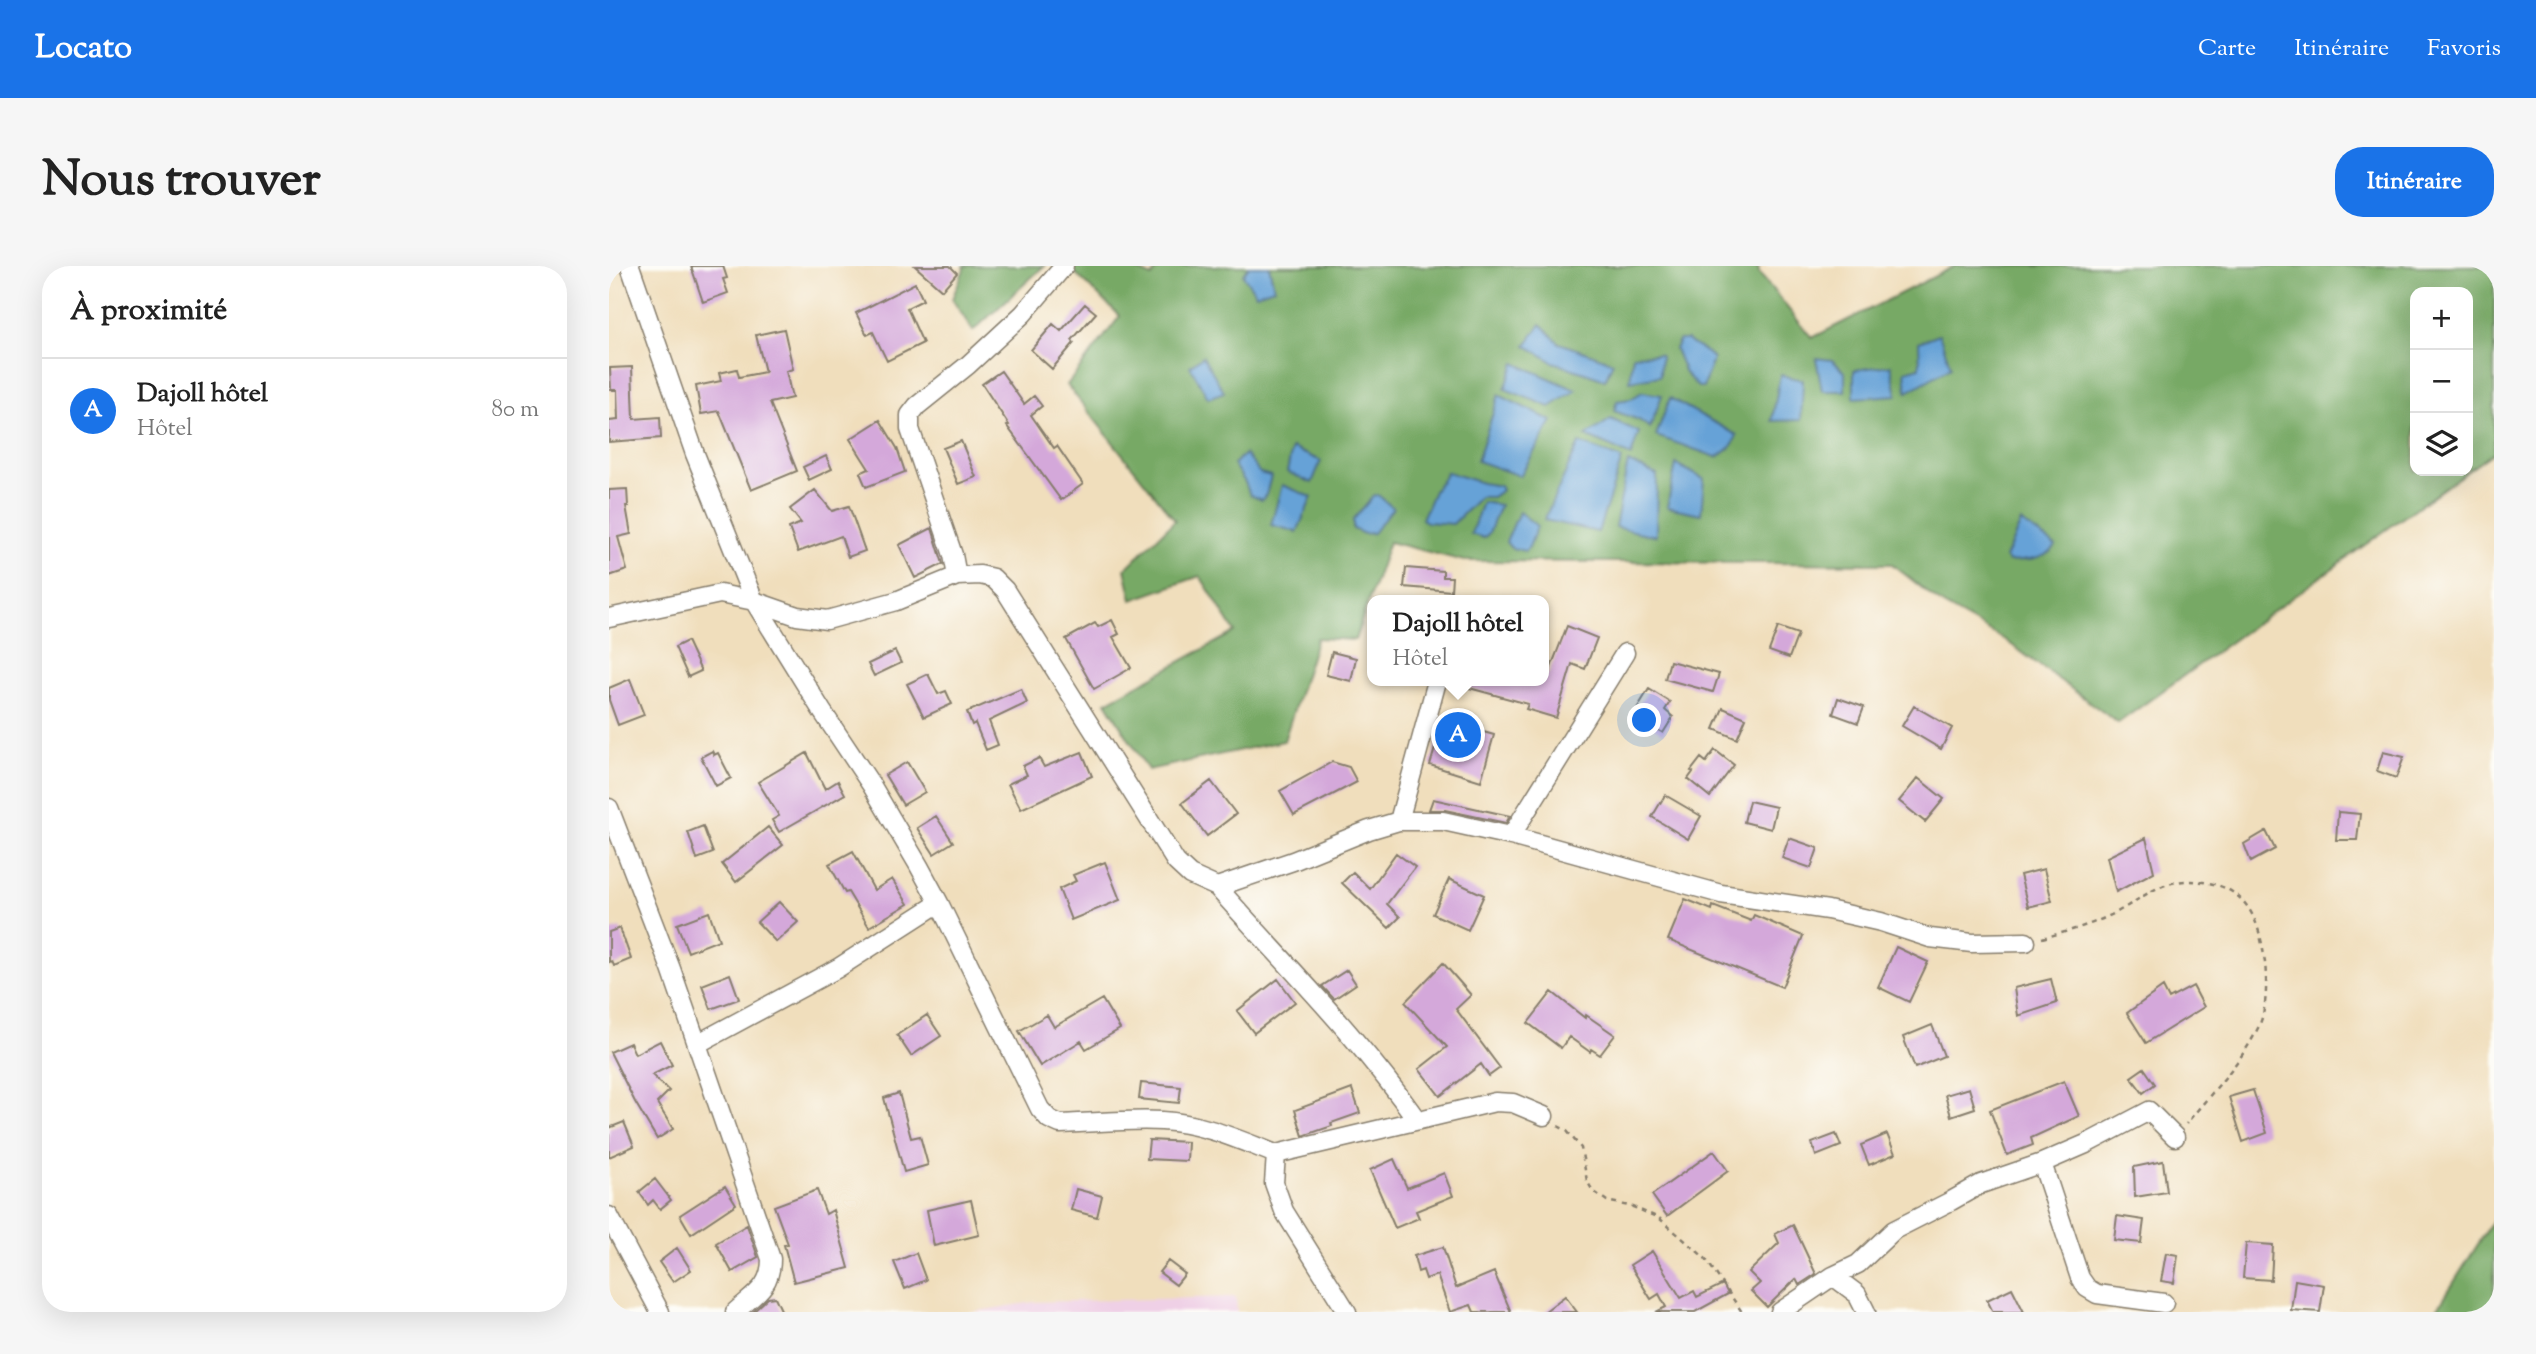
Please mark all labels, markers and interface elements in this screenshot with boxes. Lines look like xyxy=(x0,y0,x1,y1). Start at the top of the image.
text: Locato xyxy=(35,25,132,73)
text: Carte xyxy=(2198,32,2256,66)
text: Itinéraire xyxy=(2294,32,2389,66)
text: Favoris xyxy=(2427,32,2501,66)
text: Nous trouver xyxy=(42,147,321,217)
button: Itinéraire xyxy=(2335,147,2494,217)
map controls xyxy=(2410,287,2473,476)
button: + xyxy=(2410,287,2473,350)
text: À proximité xyxy=(70,290,227,333)
button: − xyxy=(2410,350,2473,413)
text: Dajoll hôtel xyxy=(137,376,268,413)
text: A xyxy=(84,394,102,427)
text: 80 m xyxy=(491,394,539,427)
text: Hôtel xyxy=(137,413,193,446)
button: layers xyxy=(2410,413,2473,476)
popup xyxy=(1367,595,1549,686)
text: Dajoll hôtel xyxy=(1393,606,1523,643)
text: Hôtel xyxy=(1393,643,1448,676)
your location xyxy=(1627,703,1661,737)
pin: A xyxy=(1435,709,1481,761)

